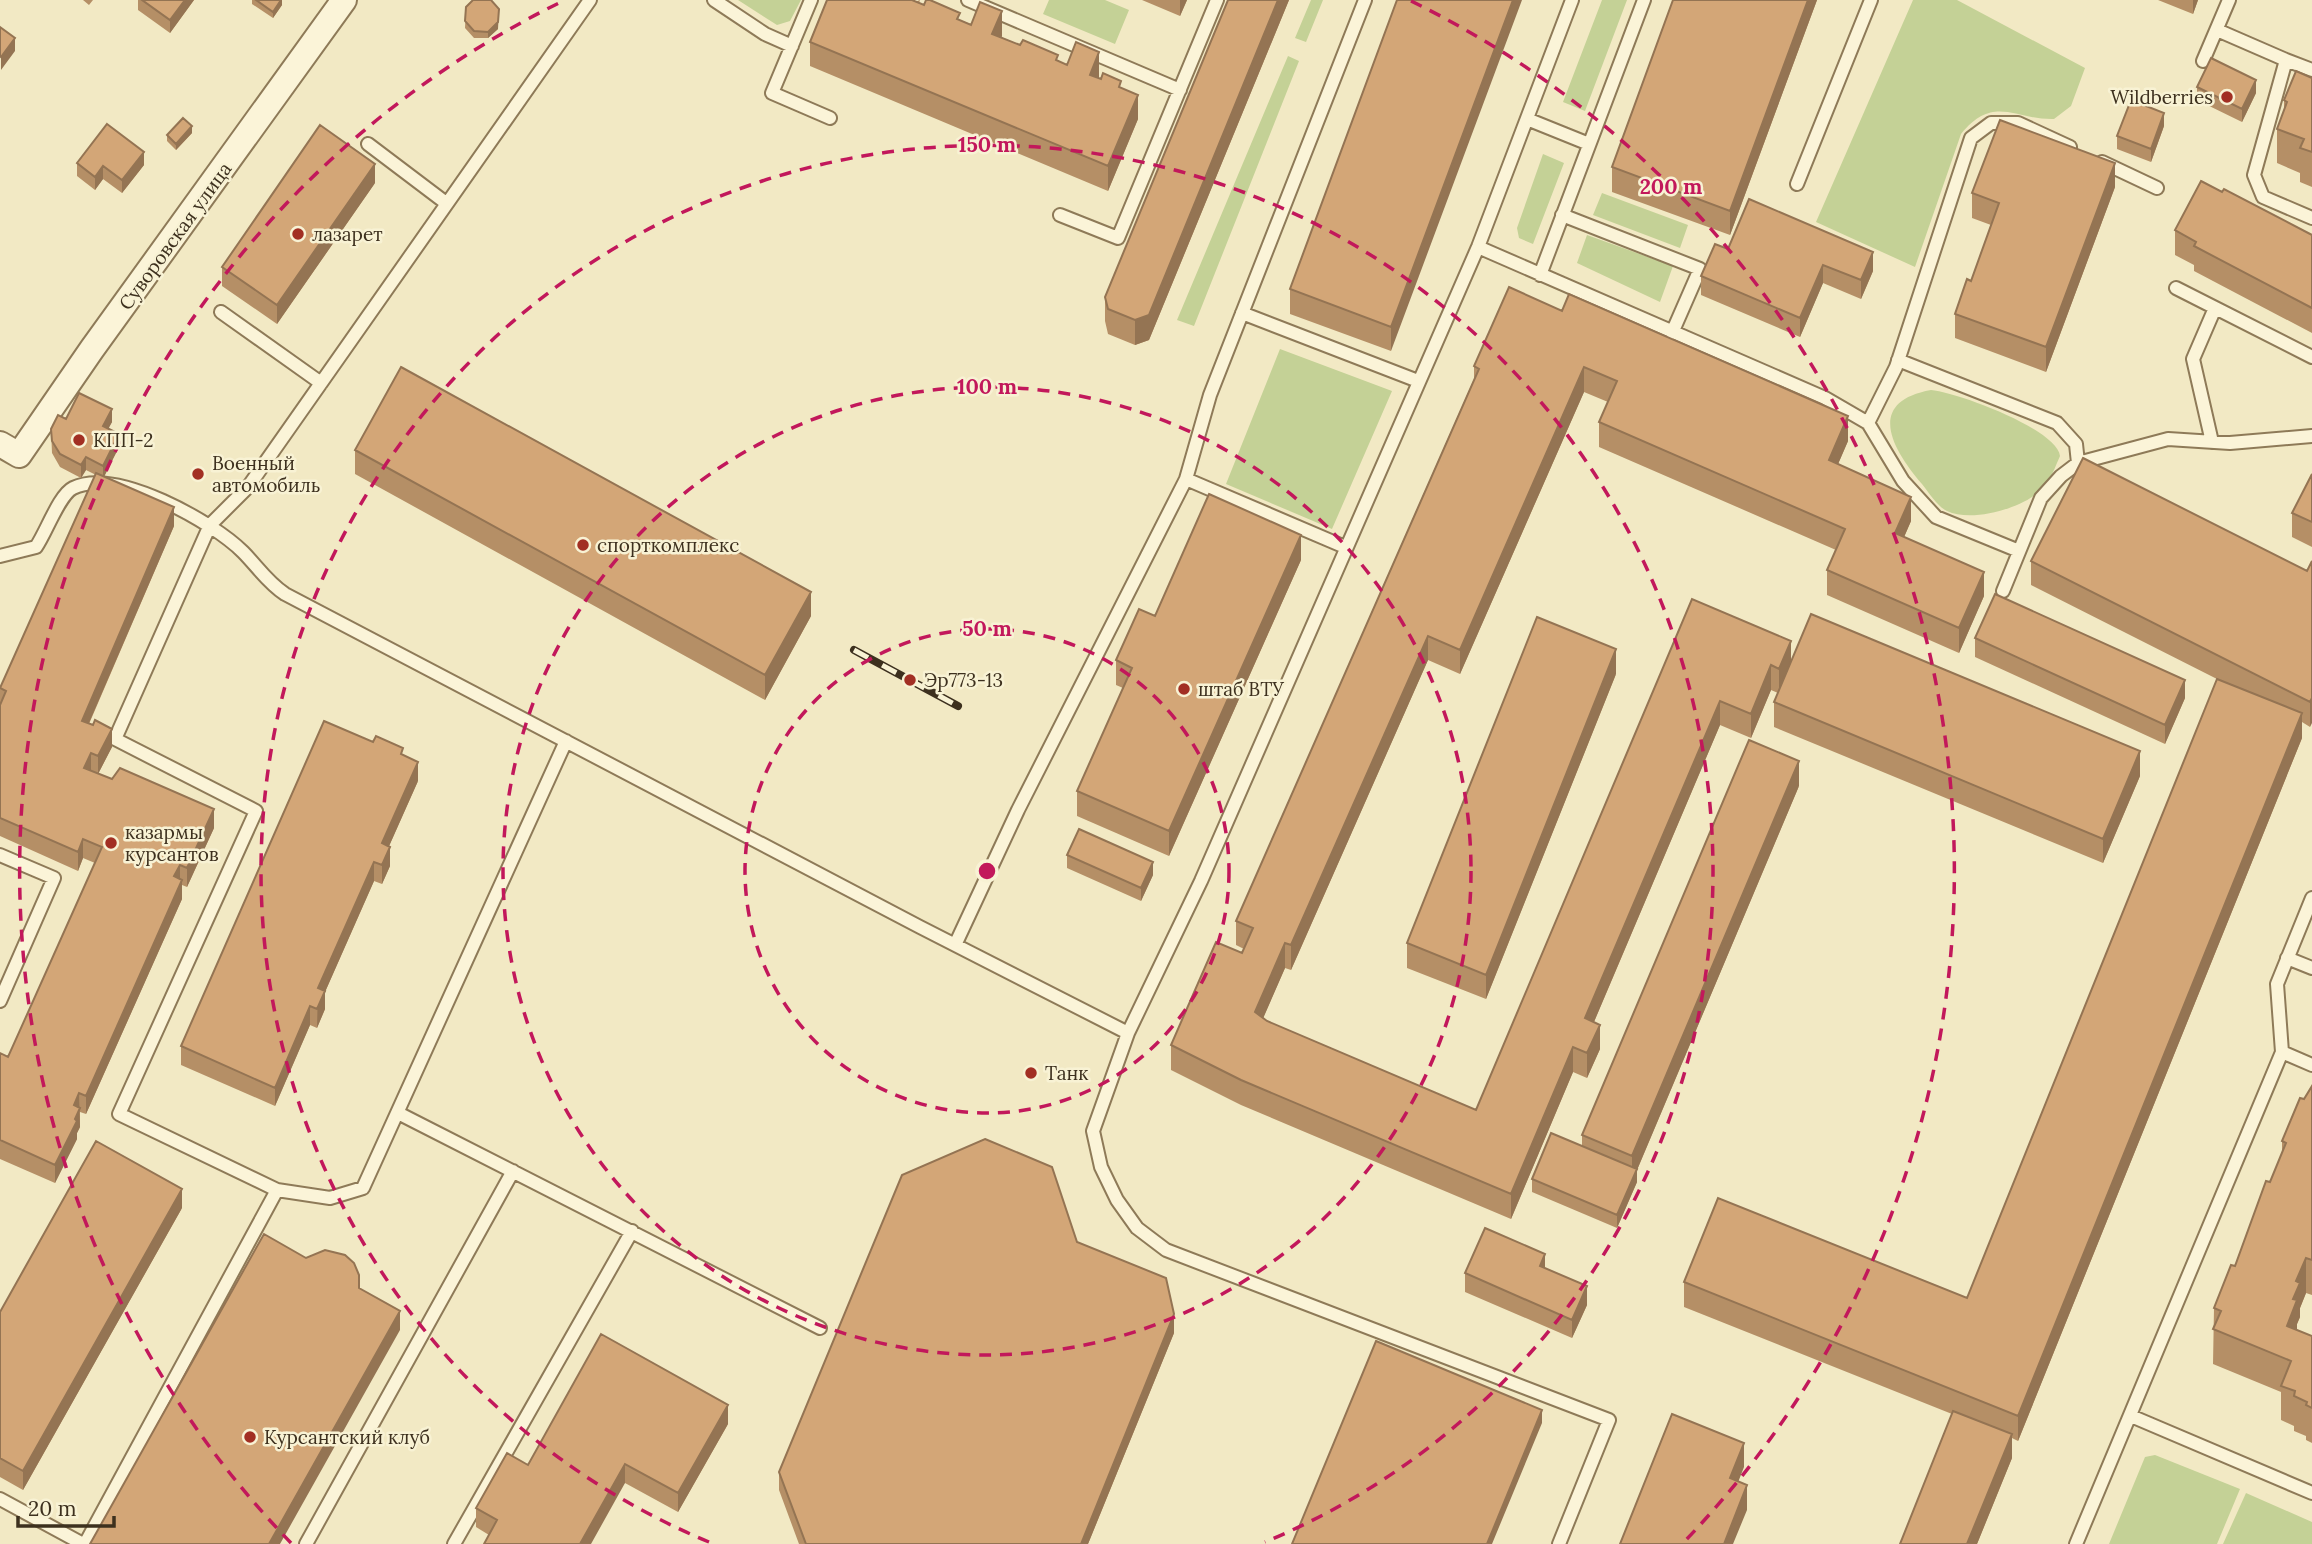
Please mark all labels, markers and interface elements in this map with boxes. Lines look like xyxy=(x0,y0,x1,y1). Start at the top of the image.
place label: Wildberries xyxy=(2110,85,2213,109)
marker: Wildberries xyxy=(2219,89,2235,105)
text: 150 m xyxy=(958,131,1016,158)
street label: Суворовская улица xyxy=(113,157,237,315)
text: 200 m xyxy=(1640,173,1702,200)
place label: лазарет xyxy=(312,222,383,246)
marker: лазарет xyxy=(290,226,306,242)
text: 100 m xyxy=(957,373,1017,400)
place label: КПП-2 xyxy=(93,428,153,452)
marker: КПП-2 xyxy=(71,432,87,448)
place label: Военный автомобиль xyxy=(212,451,321,497)
marker: Военный автомобиль xyxy=(190,466,206,482)
place label: спорткомплекс xyxy=(597,533,739,557)
marker: спорткомплекс xyxy=(575,537,591,553)
text: 50 m xyxy=(962,615,1012,642)
place label: Эр773-13 xyxy=(924,668,1003,692)
marker: Эр773-13 xyxy=(902,672,918,688)
place label: штаб ВТУ xyxy=(1198,677,1284,701)
marker: штаб ВТУ xyxy=(1176,681,1192,697)
place label: казармы курсантов xyxy=(125,820,219,866)
marker: казармы курсантов xyxy=(103,835,119,851)
centre of rings xyxy=(975,859,999,883)
place label: Танк xyxy=(1045,1061,1089,1085)
marker: Танк xyxy=(1023,1065,1039,1081)
place label: Курсантский клуб xyxy=(264,1425,430,1449)
marker: Курсантский клуб xyxy=(242,1429,258,1445)
scale bar xyxy=(18,1484,114,1528)
text: 20 m xyxy=(28,1495,77,1522)

